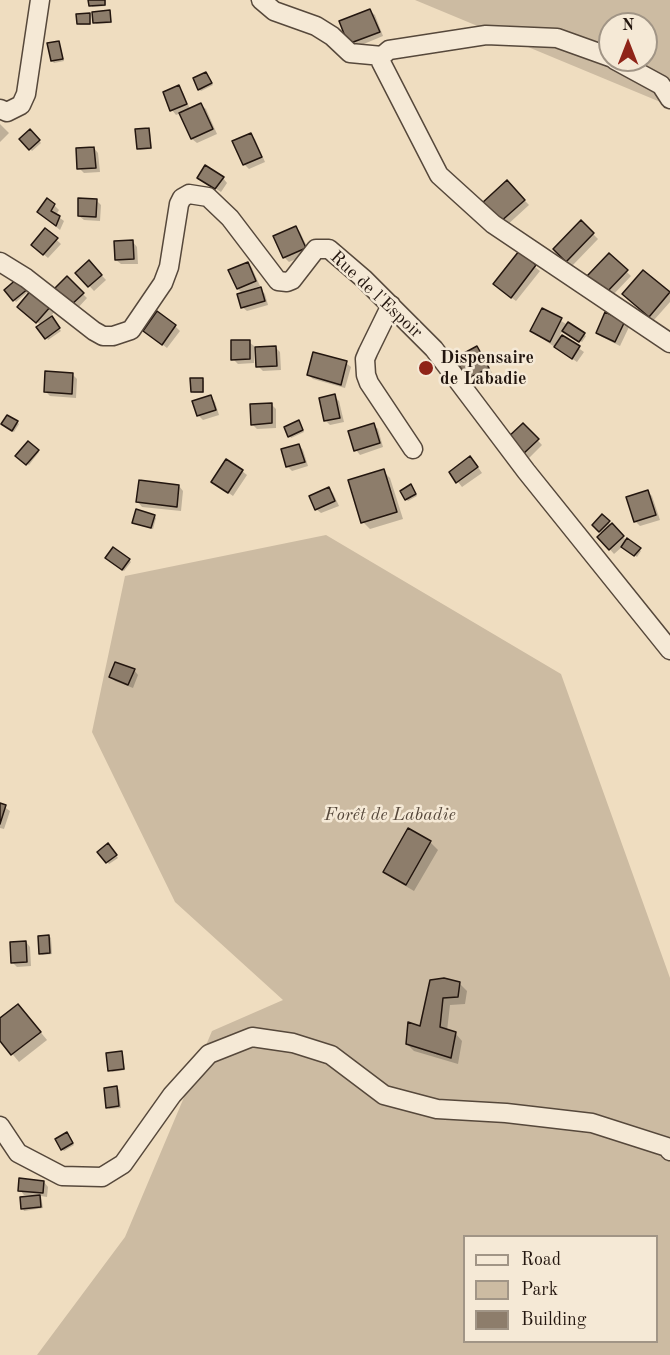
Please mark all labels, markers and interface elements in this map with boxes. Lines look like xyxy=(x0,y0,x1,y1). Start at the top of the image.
north arrow xyxy=(598,12,658,72)
text: N xyxy=(622,18,634,34)
street label: Rue de l'Espoir xyxy=(325,247,427,343)
place label: Dispensaire de Labadie xyxy=(440,347,534,389)
marker: Dispensaire de Labadie xyxy=(417,359,435,377)
park label: Forêt de Labadie xyxy=(324,804,456,826)
legend xyxy=(463,1235,658,1343)
text: Road xyxy=(521,1251,561,1269)
text: Park xyxy=(521,1281,558,1299)
text: Building xyxy=(521,1311,586,1329)

